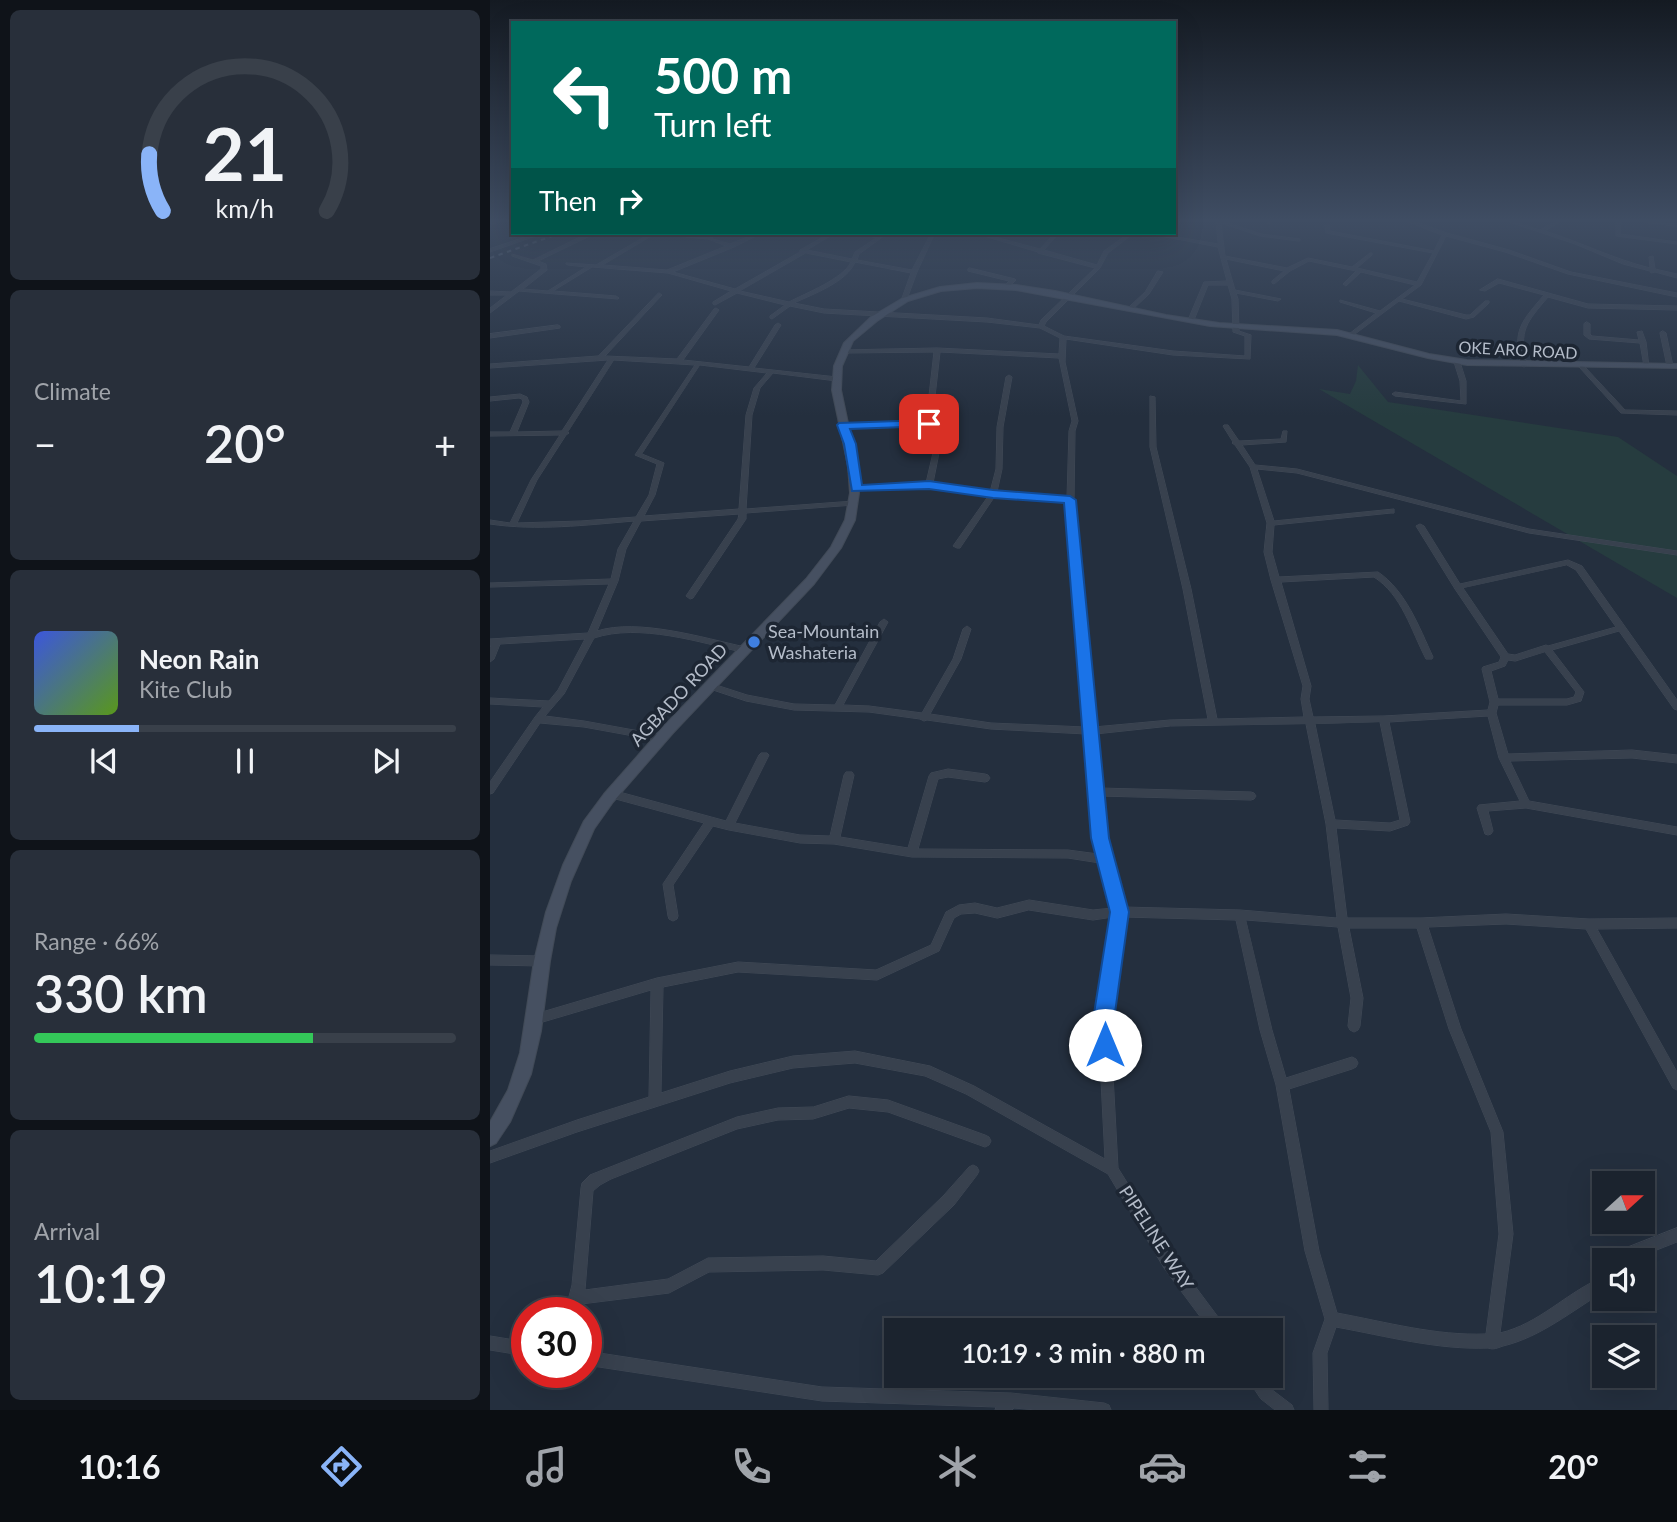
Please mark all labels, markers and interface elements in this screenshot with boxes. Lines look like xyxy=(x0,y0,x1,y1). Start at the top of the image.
text: 500 m xyxy=(654,46,792,104)
icon: left xyxy=(539,49,630,140)
text: Turn left xyxy=(654,105,771,144)
text: 21 xyxy=(203,109,287,197)
icon: right xyxy=(611,182,649,220)
text: Then xyxy=(539,185,597,217)
text: km/h xyxy=(216,193,274,223)
street label: OKE ARO ROAD xyxy=(1458,337,1578,362)
text: Climate xyxy=(34,377,111,405)
pin xyxy=(899,394,959,454)
icon: arrive xyxy=(910,405,948,443)
text: 20° xyxy=(204,412,286,474)
text: − xyxy=(34,421,56,467)
text: + xyxy=(434,421,456,467)
place label: Sea-Mountain Washateria xyxy=(768,620,879,663)
marker: Sea-Mountain Washateria xyxy=(746,634,762,650)
street label: AGBADO ROAD xyxy=(625,638,731,750)
text: Neon Rain xyxy=(139,643,259,675)
text: Kite Club xyxy=(139,675,232,703)
icon: previous xyxy=(85,742,123,780)
icon: pause xyxy=(226,742,264,780)
icon: next xyxy=(367,742,405,780)
text: Range · 66% xyxy=(34,927,159,955)
text: 330 km xyxy=(34,962,208,1024)
position arrow xyxy=(1068,1008,1142,1082)
north arrow xyxy=(1592,1171,1656,1234)
map controls xyxy=(1592,1171,1655,1388)
street label: PIPELINE WAY xyxy=(1115,1181,1199,1294)
text: Arrival xyxy=(34,1217,100,1245)
button: sound xyxy=(1592,1248,1655,1311)
text: 10:19 xyxy=(34,1252,168,1314)
speed limit sign: 30 xyxy=(511,1297,602,1388)
button: layers xyxy=(1592,1325,1655,1388)
text: 10:19 · 3 min · 880 m xyxy=(961,1337,1206,1369)
icon: directions xyxy=(317,1442,366,1491)
icon: music xyxy=(522,1442,571,1491)
icon: phone xyxy=(727,1442,776,1491)
icon: climate xyxy=(933,1442,982,1491)
icon: car xyxy=(1138,1442,1187,1491)
icon: filters xyxy=(1343,1442,1392,1491)
text: 10:16 xyxy=(78,1447,161,1486)
text: 20° xyxy=(1548,1447,1599,1486)

